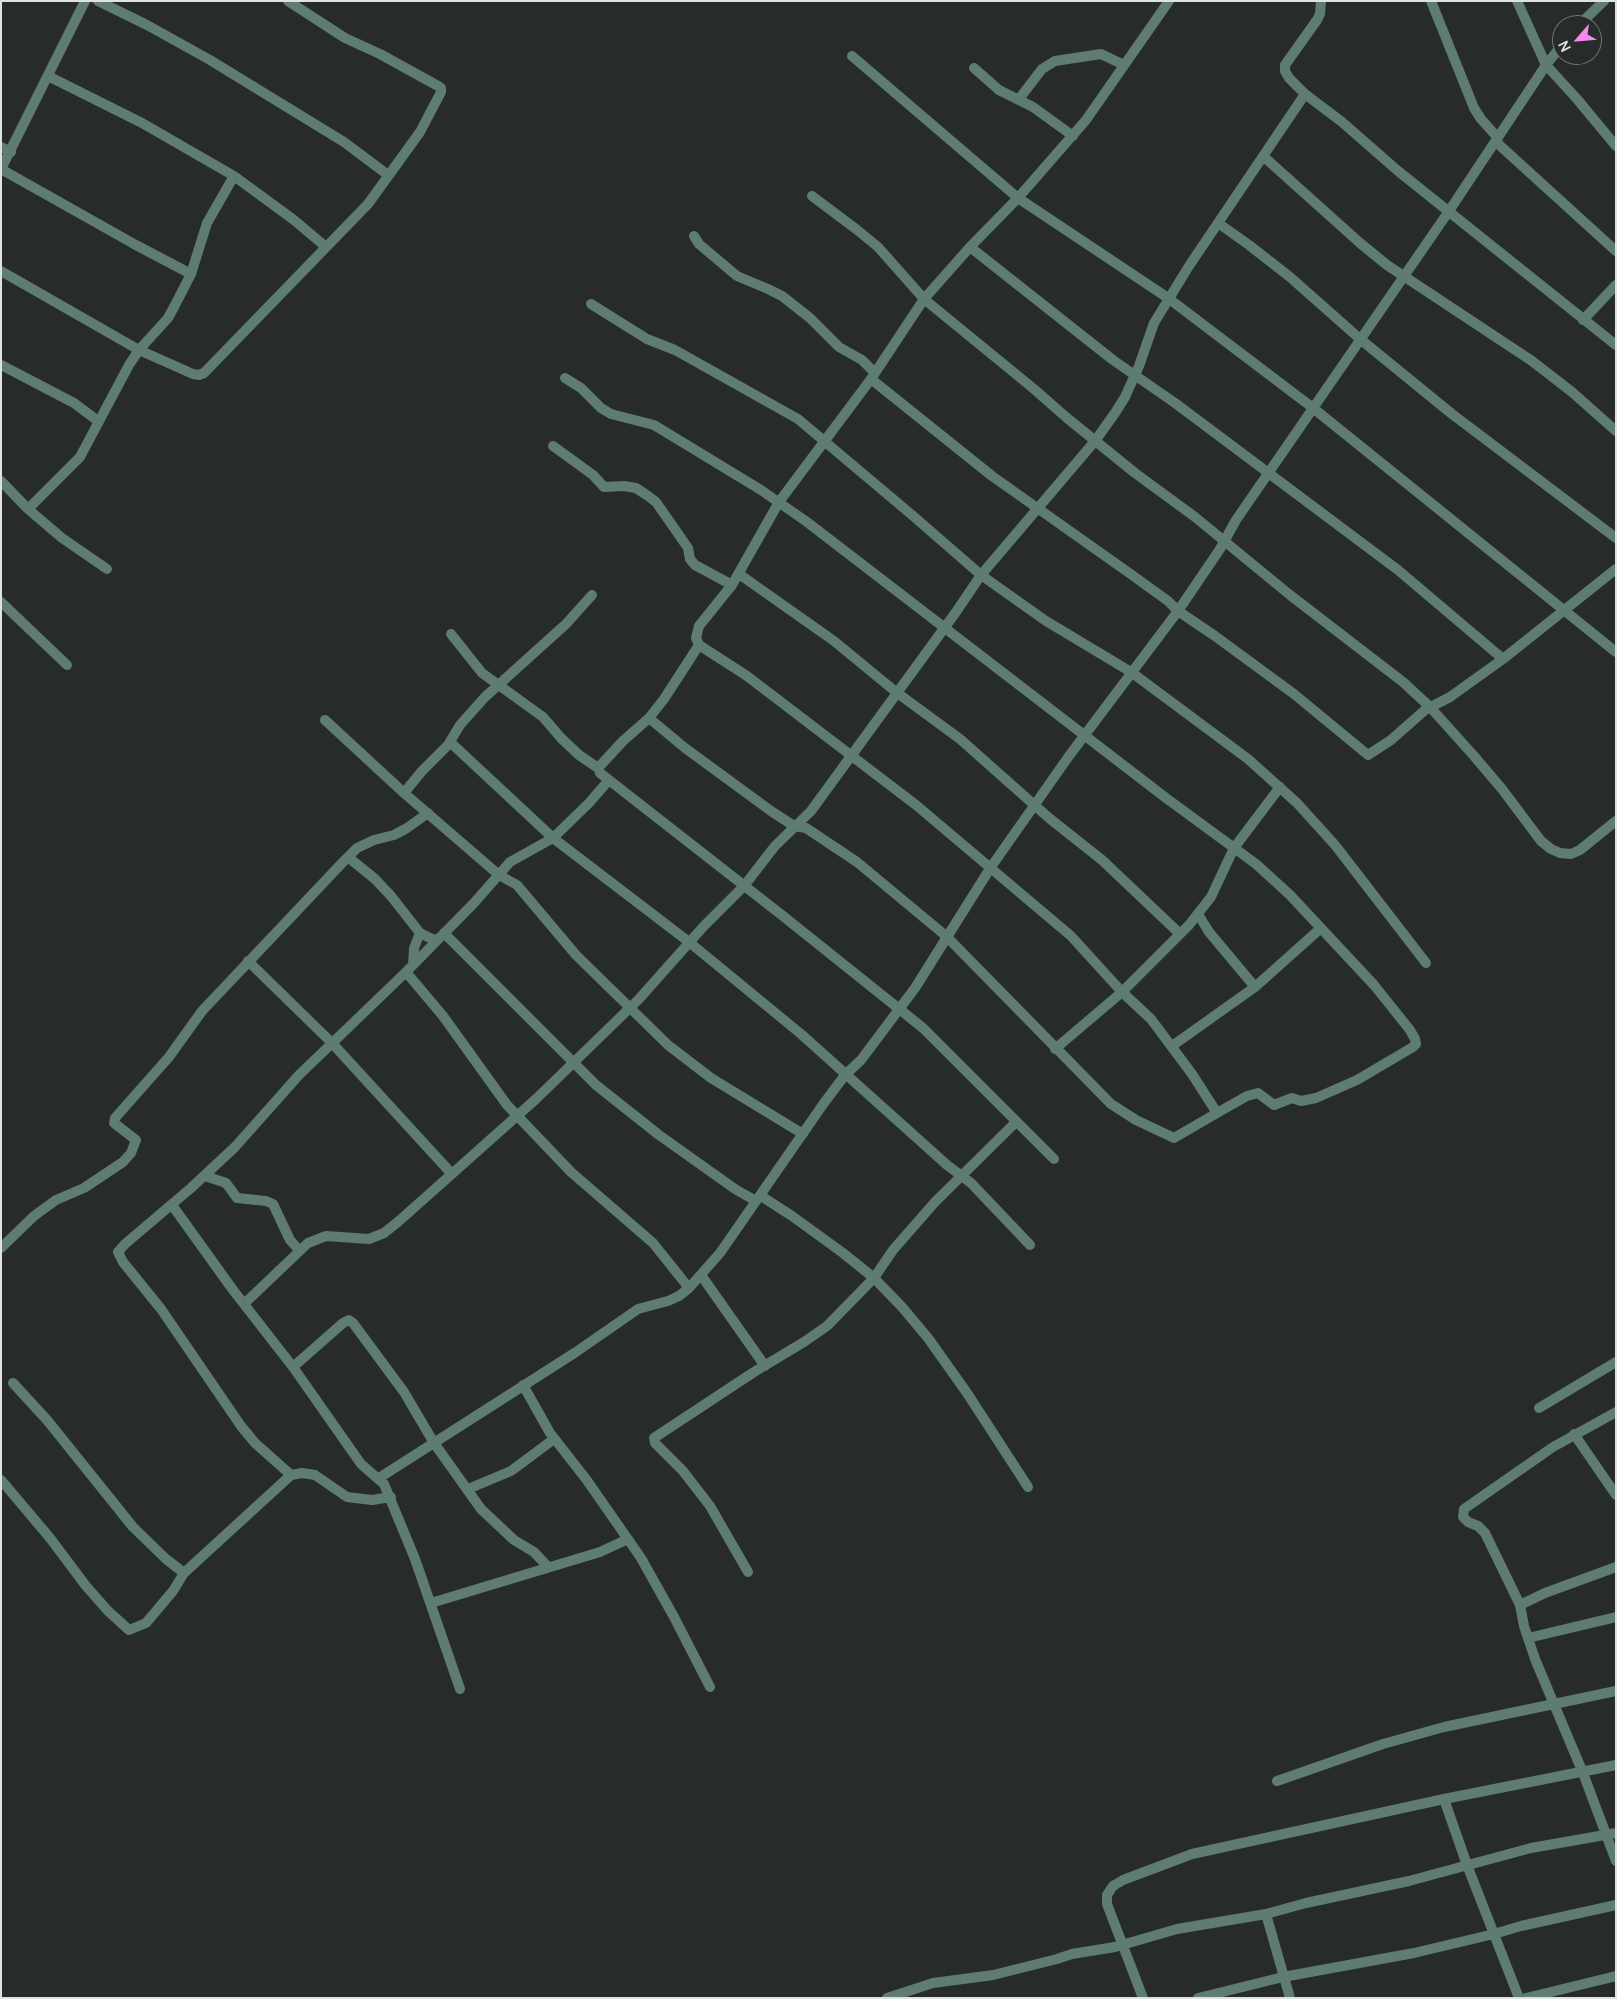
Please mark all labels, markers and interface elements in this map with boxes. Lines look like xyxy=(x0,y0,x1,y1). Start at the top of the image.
north arrow xyxy=(1552,15,1602,65)
text: N xyxy=(1553,38,1575,55)

